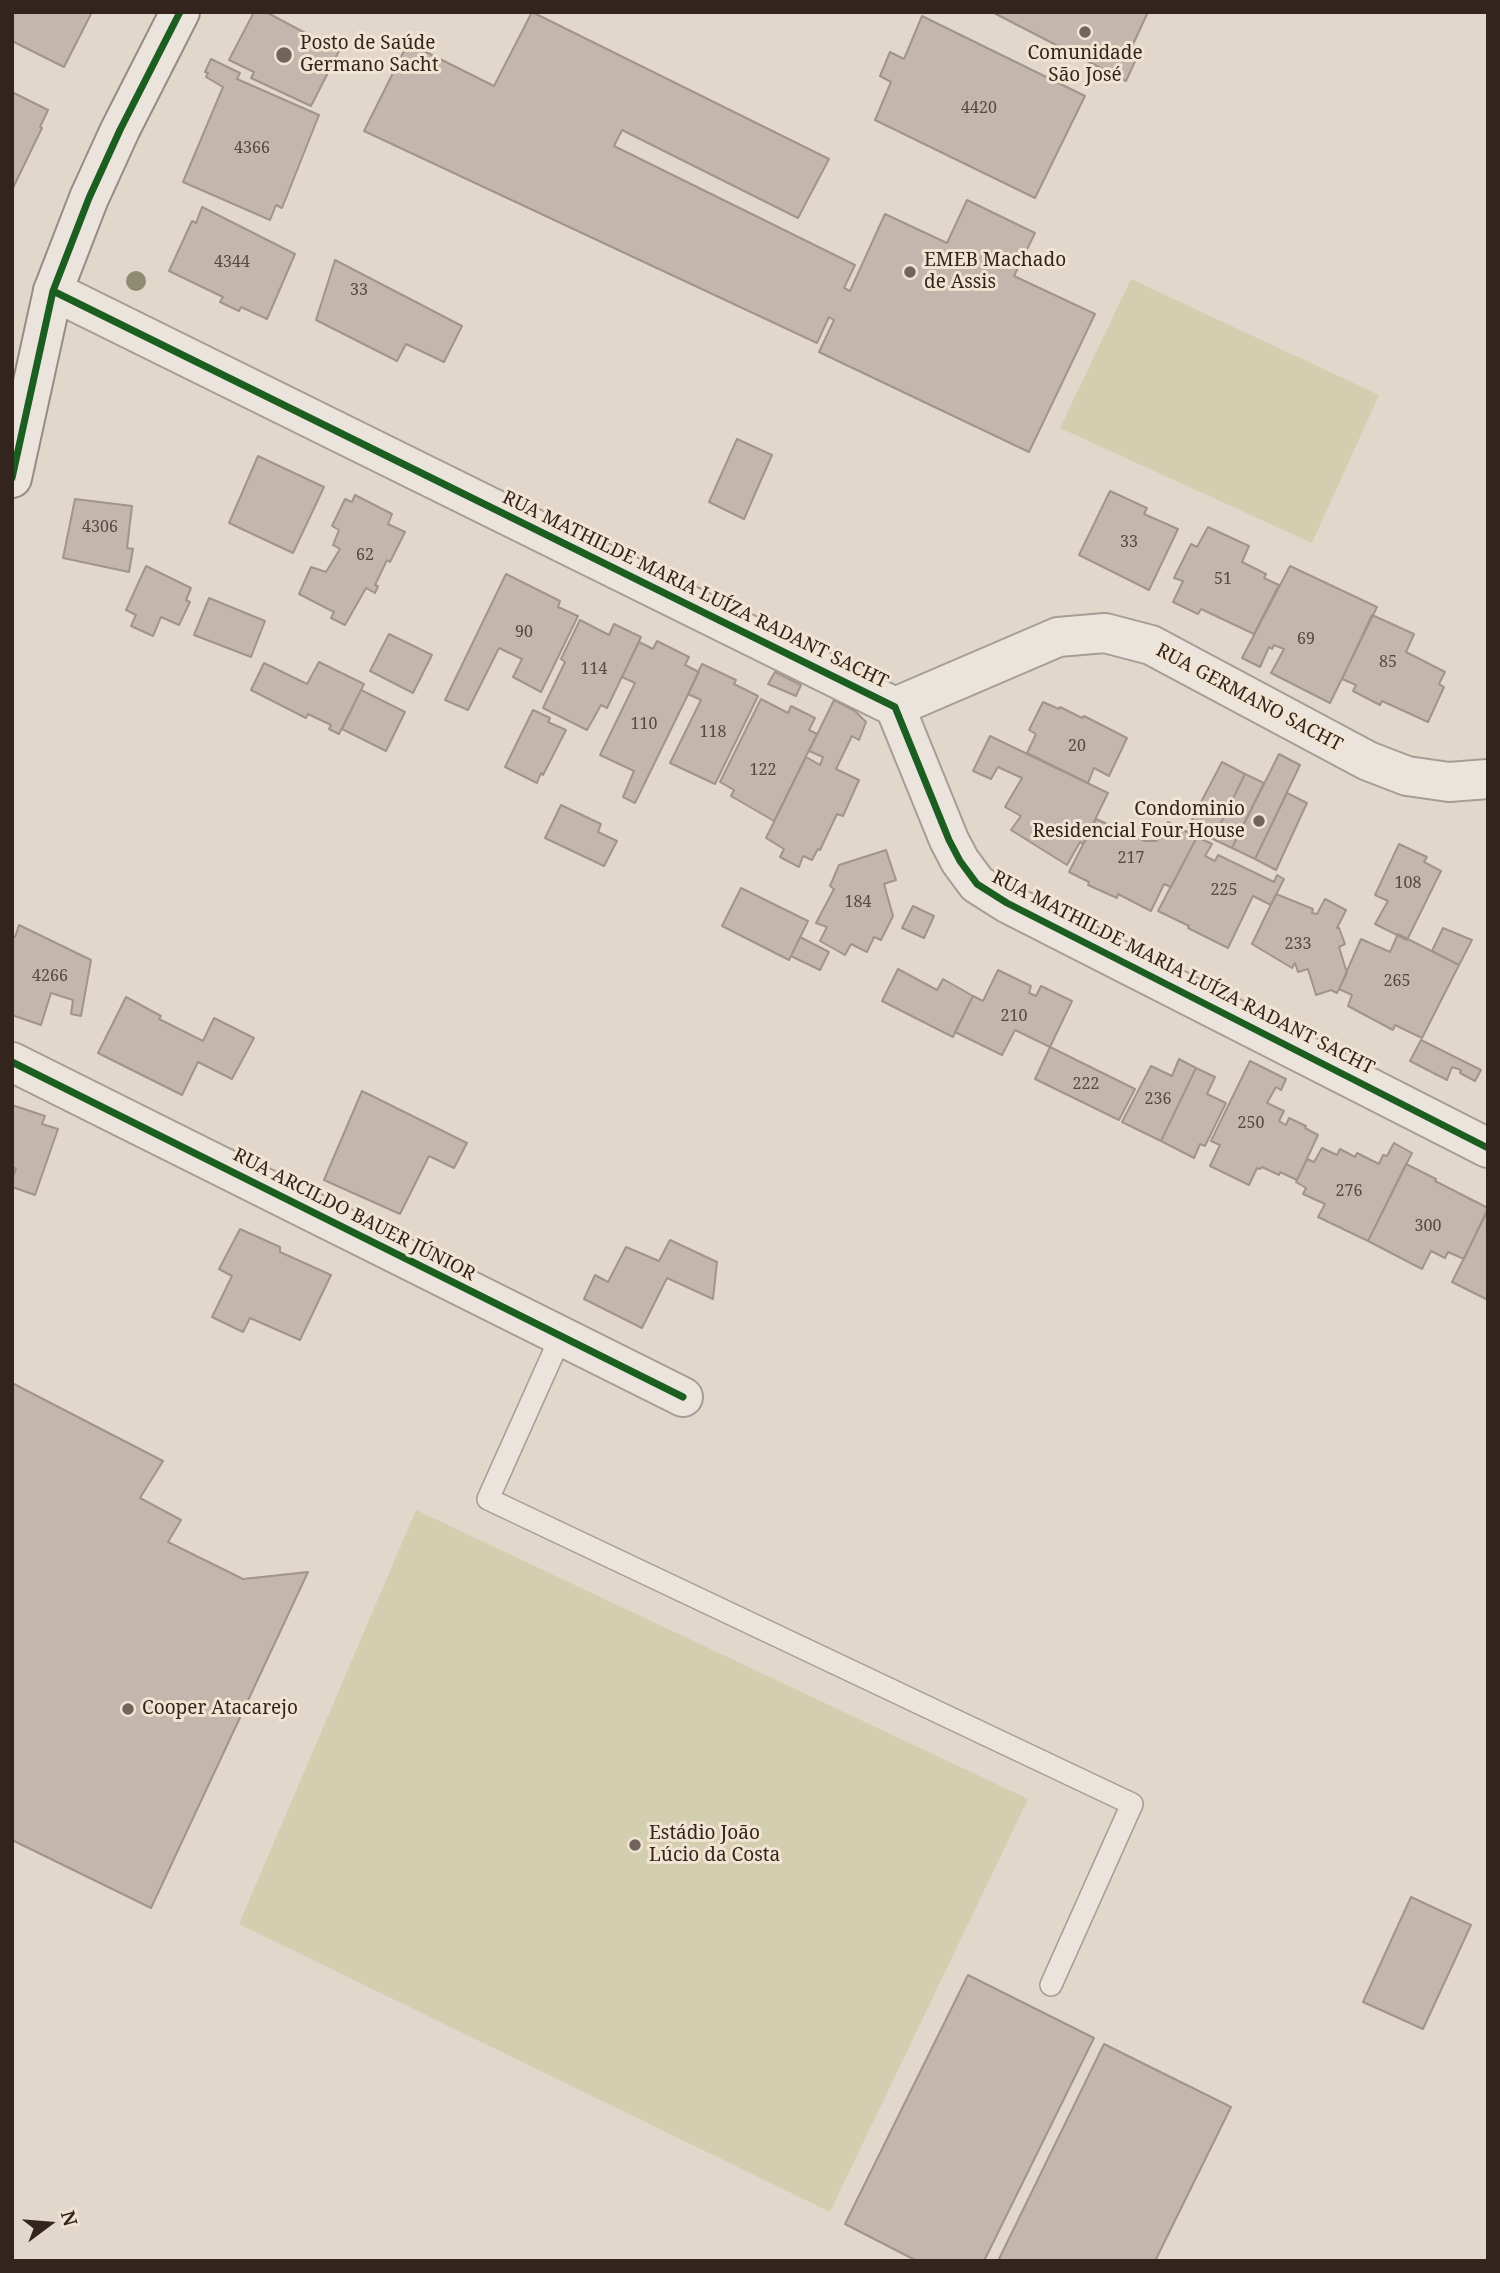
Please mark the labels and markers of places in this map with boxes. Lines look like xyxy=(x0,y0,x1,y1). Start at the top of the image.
marker: Comunidade São José xyxy=(1077,24,1093,40)
place label: Posto de Saúde Germano Sacht xyxy=(300,33,439,77)
place label: Comunidade São José xyxy=(1027,43,1143,87)
marker: Posto de Saúde Germano Sacht xyxy=(274,45,294,65)
place label: EMEB Machado de Assis xyxy=(924,250,1066,294)
marker: EMEB Machado de Assis xyxy=(902,264,918,280)
place label: Condominio Residencial Four House xyxy=(1032,799,1245,843)
marker: Condominio Residencial Four House xyxy=(1251,813,1267,829)
place label: Cooper Atacarejo xyxy=(142,1698,298,1720)
marker: Cooper Atacarejo xyxy=(120,1701,136,1717)
place label: Estádio João Lúcio da Costa xyxy=(649,1823,780,1867)
marker: Estádio João Lúcio da Costa xyxy=(627,1837,643,1853)

